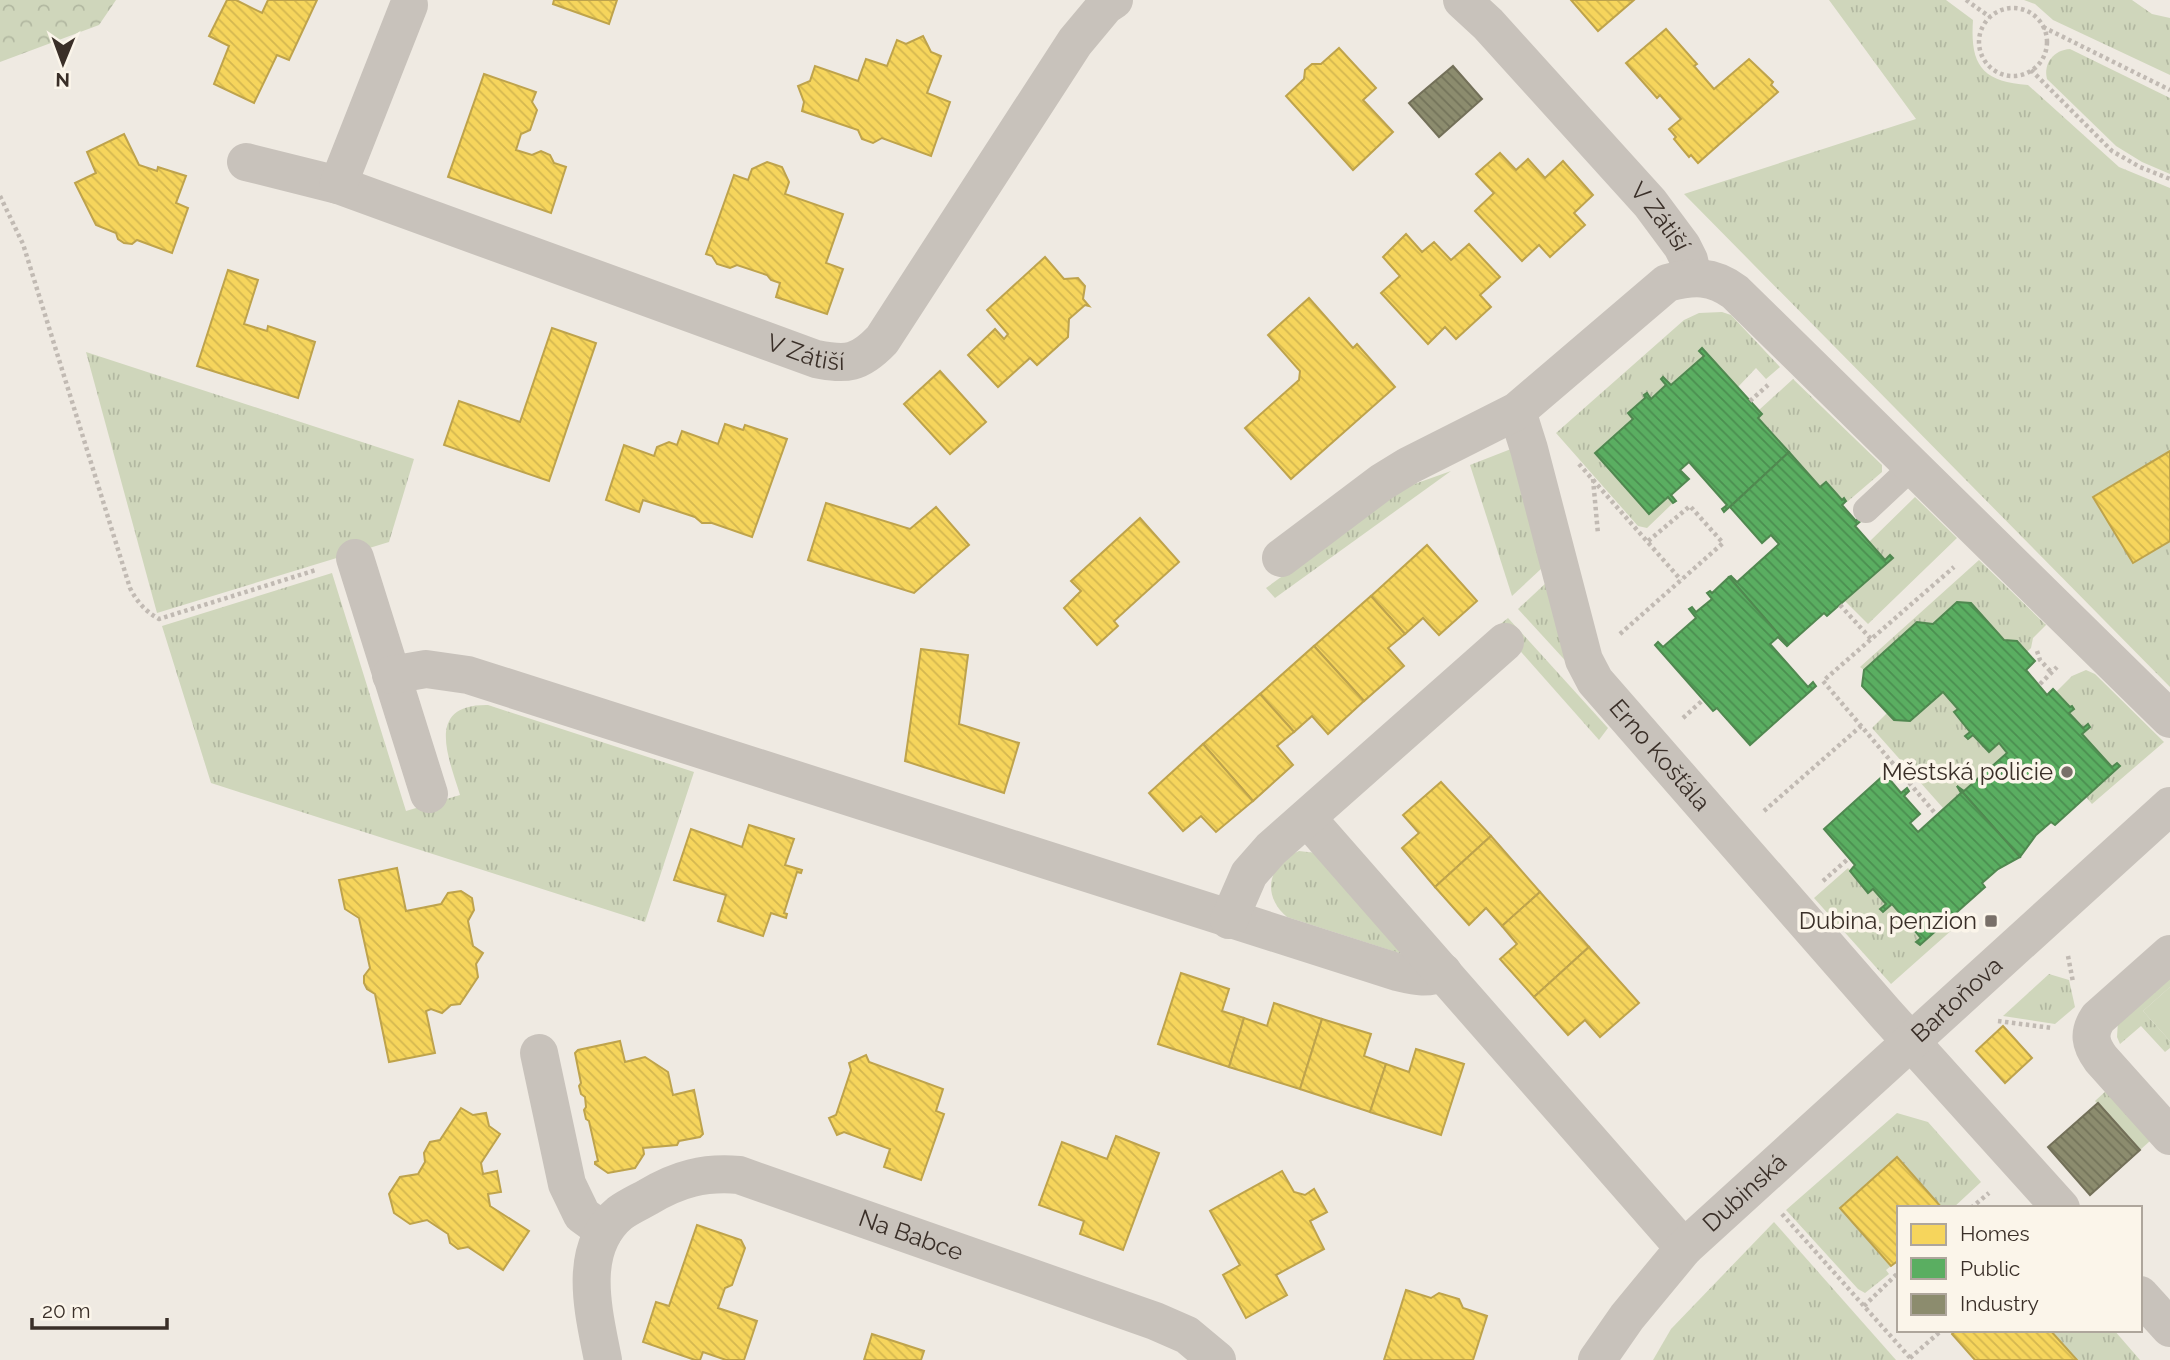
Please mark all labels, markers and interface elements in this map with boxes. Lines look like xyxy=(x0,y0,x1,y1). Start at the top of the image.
north arrow xyxy=(28,28,98,98)
text: N xyxy=(55,69,70,91)
street label: V Zátiší xyxy=(1624,176,1697,256)
street label: V Zátiší xyxy=(763,327,845,376)
street label: Erno Košťála xyxy=(1604,693,1717,817)
place label: Městská policie xyxy=(1882,757,2053,786)
marker: Městská policie xyxy=(2059,764,2075,780)
place label: Dubina, penzion xyxy=(1799,906,1977,935)
marker: Dubina, penzion xyxy=(1983,913,1999,929)
street label: Bartoňova xyxy=(1905,951,2008,1048)
street label: Dubinská xyxy=(1697,1147,1792,1238)
street label: Na Babce xyxy=(855,1203,967,1267)
legend xyxy=(1897,1206,2142,1332)
text: Homes xyxy=(1960,1221,2030,1246)
text: Public xyxy=(1960,1256,2020,1281)
scale bar xyxy=(32,1286,166,1330)
text: Industry xyxy=(1960,1291,2039,1316)
text: 20 m xyxy=(42,1298,90,1323)

